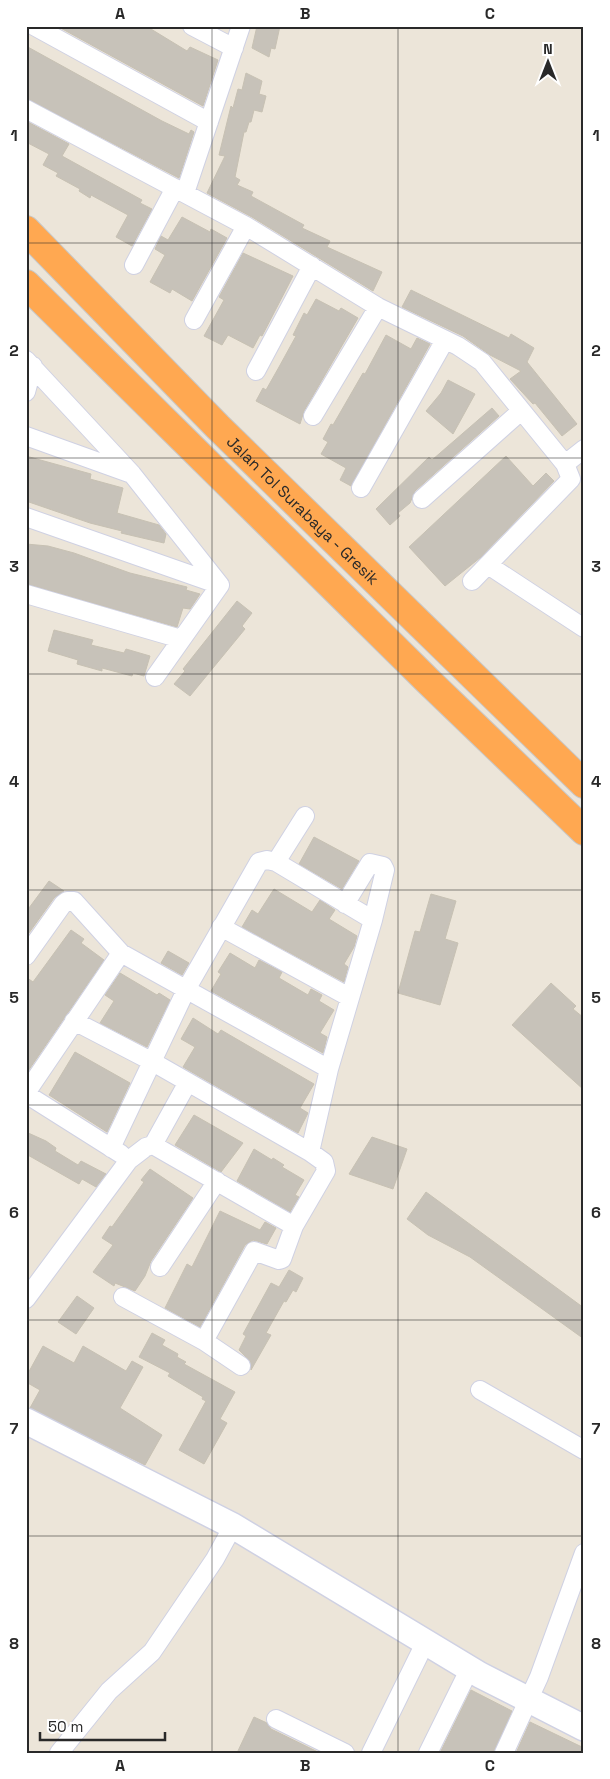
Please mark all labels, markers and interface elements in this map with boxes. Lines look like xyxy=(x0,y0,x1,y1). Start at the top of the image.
text: A xyxy=(115,3,125,24)
text: B xyxy=(300,3,310,24)
text: C xyxy=(485,3,495,24)
north arrow xyxy=(522,38,572,88)
text: N xyxy=(543,40,553,58)
text: 1 xyxy=(10,125,18,146)
text: 1 xyxy=(592,125,600,146)
text: 2 xyxy=(9,340,19,361)
text: 2 xyxy=(591,340,601,361)
street label: Jalan Tol Surabaya - Gresik xyxy=(222,431,384,589)
text: 3 xyxy=(9,556,19,577)
text: 3 xyxy=(591,556,601,577)
text: 4 xyxy=(9,771,19,792)
text: 4 xyxy=(591,771,601,792)
text: 5 xyxy=(9,987,19,1008)
text: 5 xyxy=(591,987,601,1008)
text: 6 xyxy=(9,1202,19,1223)
text: 6 xyxy=(591,1202,601,1223)
text: 7 xyxy=(10,1418,19,1439)
text: 7 xyxy=(592,1418,601,1439)
text: 8 xyxy=(9,1633,19,1654)
text: 8 xyxy=(591,1633,601,1654)
scale bar xyxy=(40,1709,165,1741)
text: 50 m xyxy=(48,1717,83,1736)
text: A xyxy=(115,1755,125,1776)
text: B xyxy=(300,1755,310,1776)
text: C xyxy=(485,1755,495,1776)

